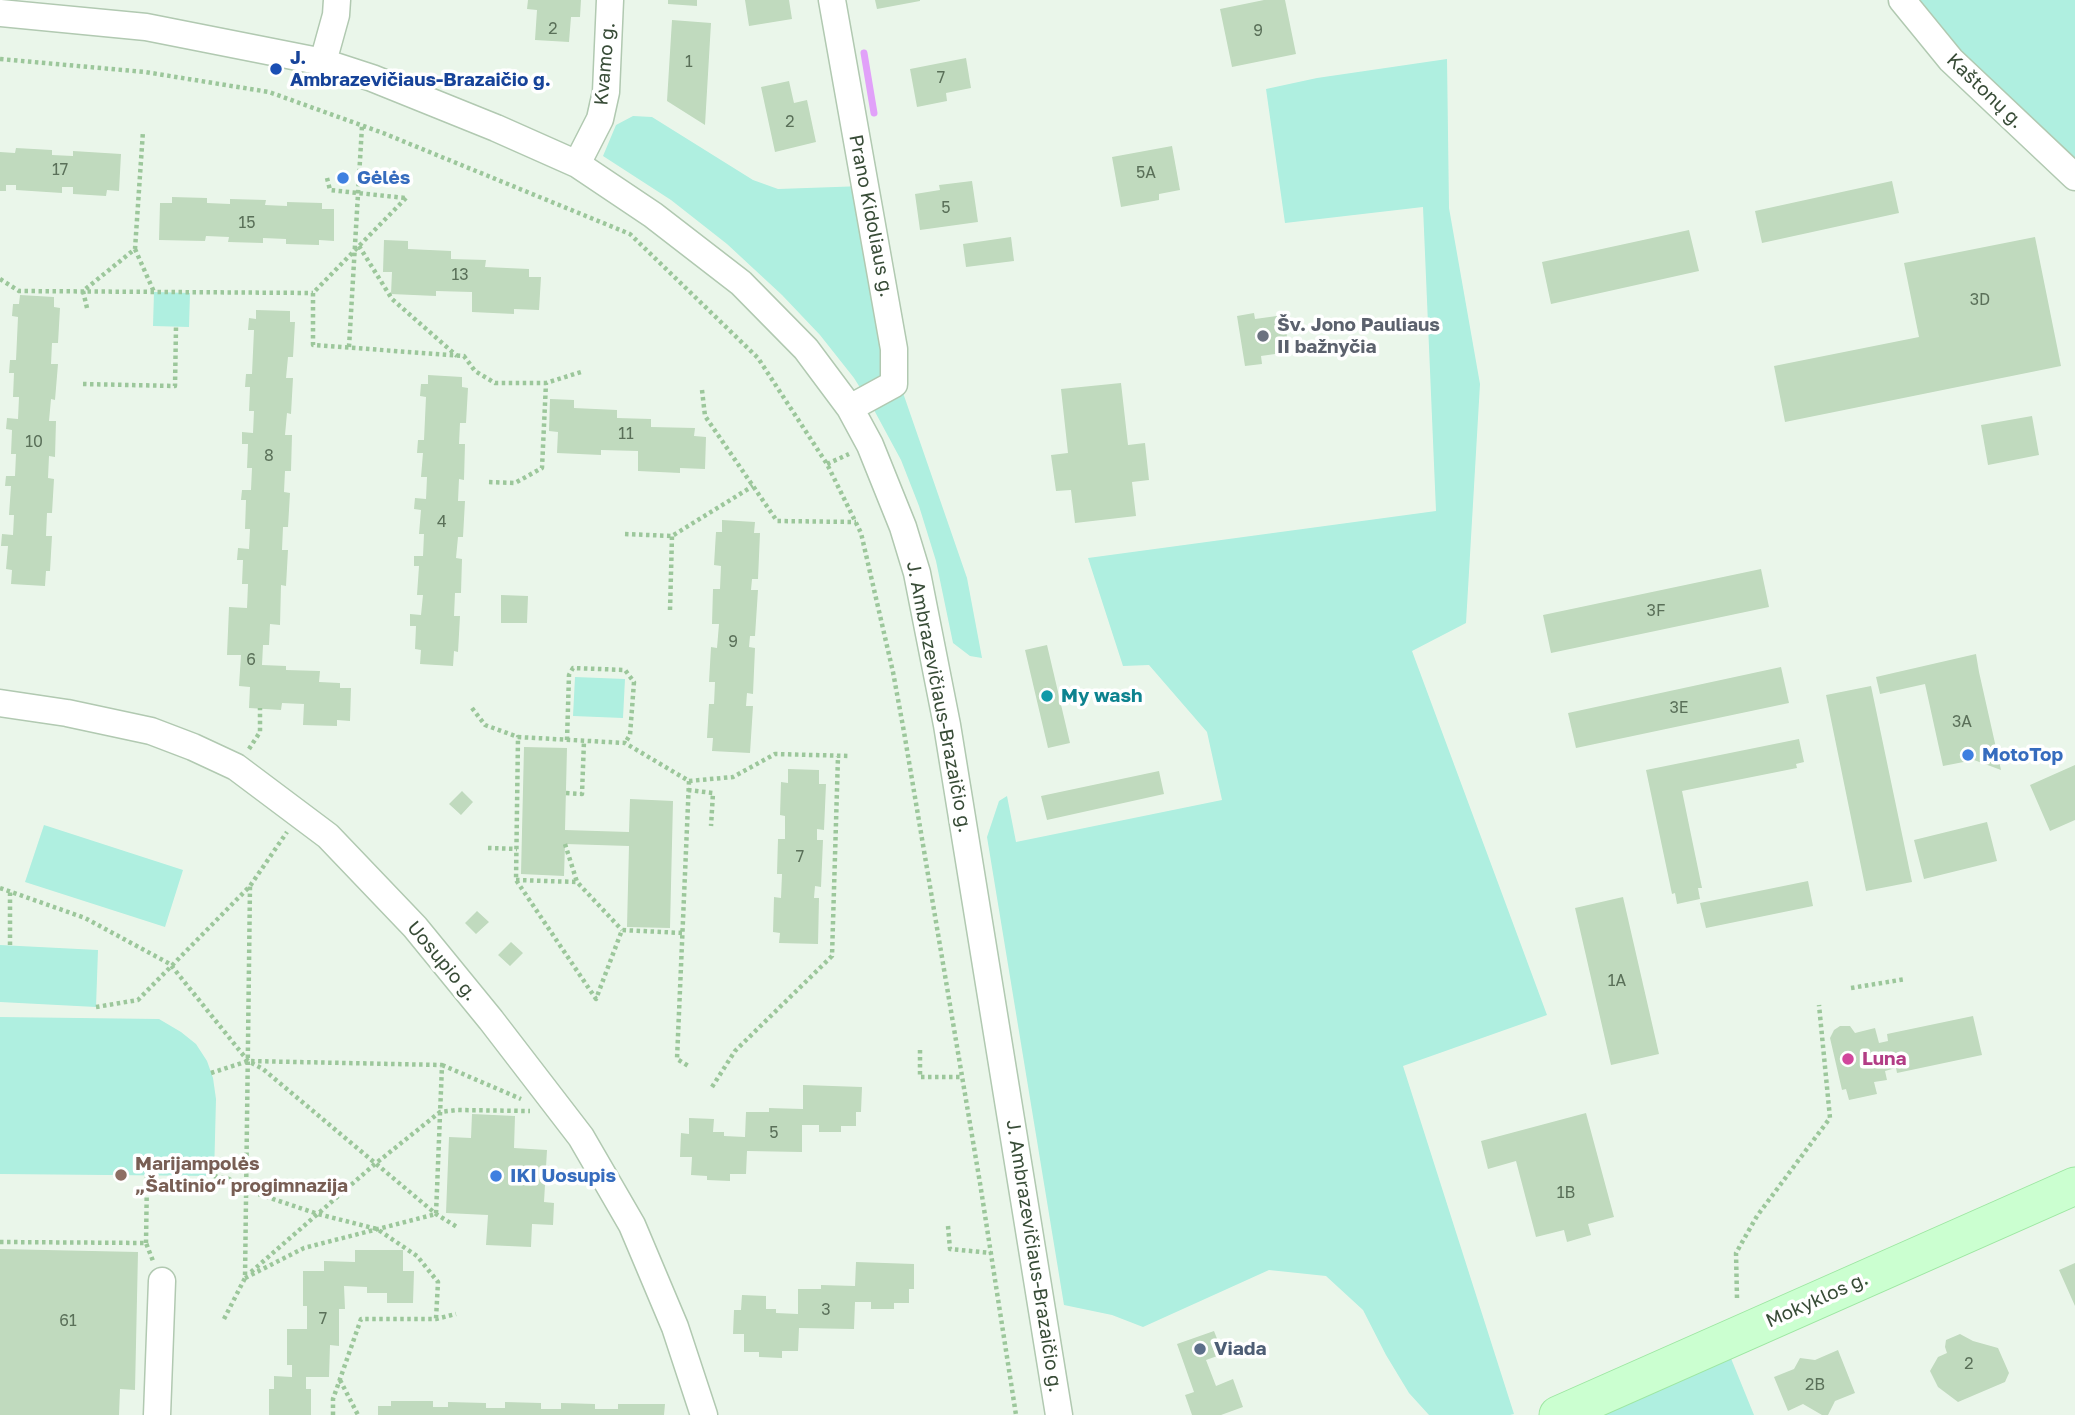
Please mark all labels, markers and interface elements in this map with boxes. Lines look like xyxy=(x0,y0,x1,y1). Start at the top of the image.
house number: 2 xyxy=(548,19,558,39)
street label: Kvamo g. xyxy=(590,21,620,107)
house number: 9 xyxy=(1253,21,1263,41)
place label: J. Ambrazevičiaus-Brazaičio g. xyxy=(290,47,551,91)
street label: Kaštonų g. xyxy=(1942,49,2028,133)
house number: 1 xyxy=(685,52,693,72)
marker: J. Ambrazevičiaus-Brazaičio g. xyxy=(268,61,284,77)
house number: 7 xyxy=(937,68,945,88)
house number: 2 xyxy=(785,112,795,132)
street label: Prano Kidoliaus g. xyxy=(844,133,898,299)
house number: 17 xyxy=(52,160,68,180)
house number: 5A xyxy=(1136,163,1156,183)
place label: Gėlės xyxy=(357,167,410,189)
marker: Gėlės xyxy=(335,170,351,186)
house number: 5 xyxy=(941,198,951,218)
house number: 15 xyxy=(238,213,256,233)
house number: 13 xyxy=(451,265,469,285)
house number: 3D xyxy=(1970,290,1990,310)
place label: Šv. Jono Pauliaus II bažnyčia xyxy=(1277,314,1440,358)
marker: Šv. Jono Pauliaus II bažnyčia xyxy=(1255,328,1271,344)
house number: 11 xyxy=(618,424,634,444)
house number: 10 xyxy=(25,432,43,452)
house number: 8 xyxy=(264,446,274,466)
house number: 4 xyxy=(437,512,447,532)
street label: J. Ambrazevičiaus-Brazaičio g. xyxy=(901,559,977,835)
house number: 3F xyxy=(1647,601,1665,621)
house number: 9 xyxy=(728,632,738,652)
house number: 6 xyxy=(246,650,256,670)
place label: My wash xyxy=(1061,685,1143,707)
marker: My wash xyxy=(1039,688,1055,704)
house number: 3E xyxy=(1669,698,1689,718)
house number: 3A xyxy=(1952,712,1972,732)
place label: MotoTop xyxy=(1982,744,2063,766)
marker: MotoTop xyxy=(1960,747,1976,763)
house number: 7 xyxy=(796,847,804,867)
street label: Uosupio g. xyxy=(402,916,482,1006)
house number: 1A xyxy=(1608,971,1626,991)
place label: Luna xyxy=(1862,1048,1906,1070)
marker: Luna xyxy=(1840,1051,1856,1067)
street label: J. Ambrazevičiaus-Brazaičio g. xyxy=(1001,1118,1067,1394)
house number: 5 xyxy=(769,1123,779,1143)
place label: Marijampolės „Šaltinio“ progimnazija xyxy=(135,1153,348,1197)
place label: IKI Uosupis xyxy=(510,1165,616,1187)
marker: Marijampolės „Šaltinio“ progimnazija xyxy=(113,1167,129,1183)
marker: IKI Uosupis xyxy=(488,1168,504,1184)
house number: 1B xyxy=(1557,1183,1575,1203)
street label: Mokyklos g. xyxy=(1762,1267,1872,1333)
house number: 3 xyxy=(821,1300,831,1320)
house number: 7 xyxy=(319,1309,327,1329)
house number: 61 xyxy=(59,1311,77,1331)
place label: Viada xyxy=(1214,1338,1266,1360)
marker: Viada xyxy=(1192,1341,1208,1357)
house number: 2 xyxy=(1964,1354,1974,1374)
house number: 2B xyxy=(1805,1375,1825,1395)

